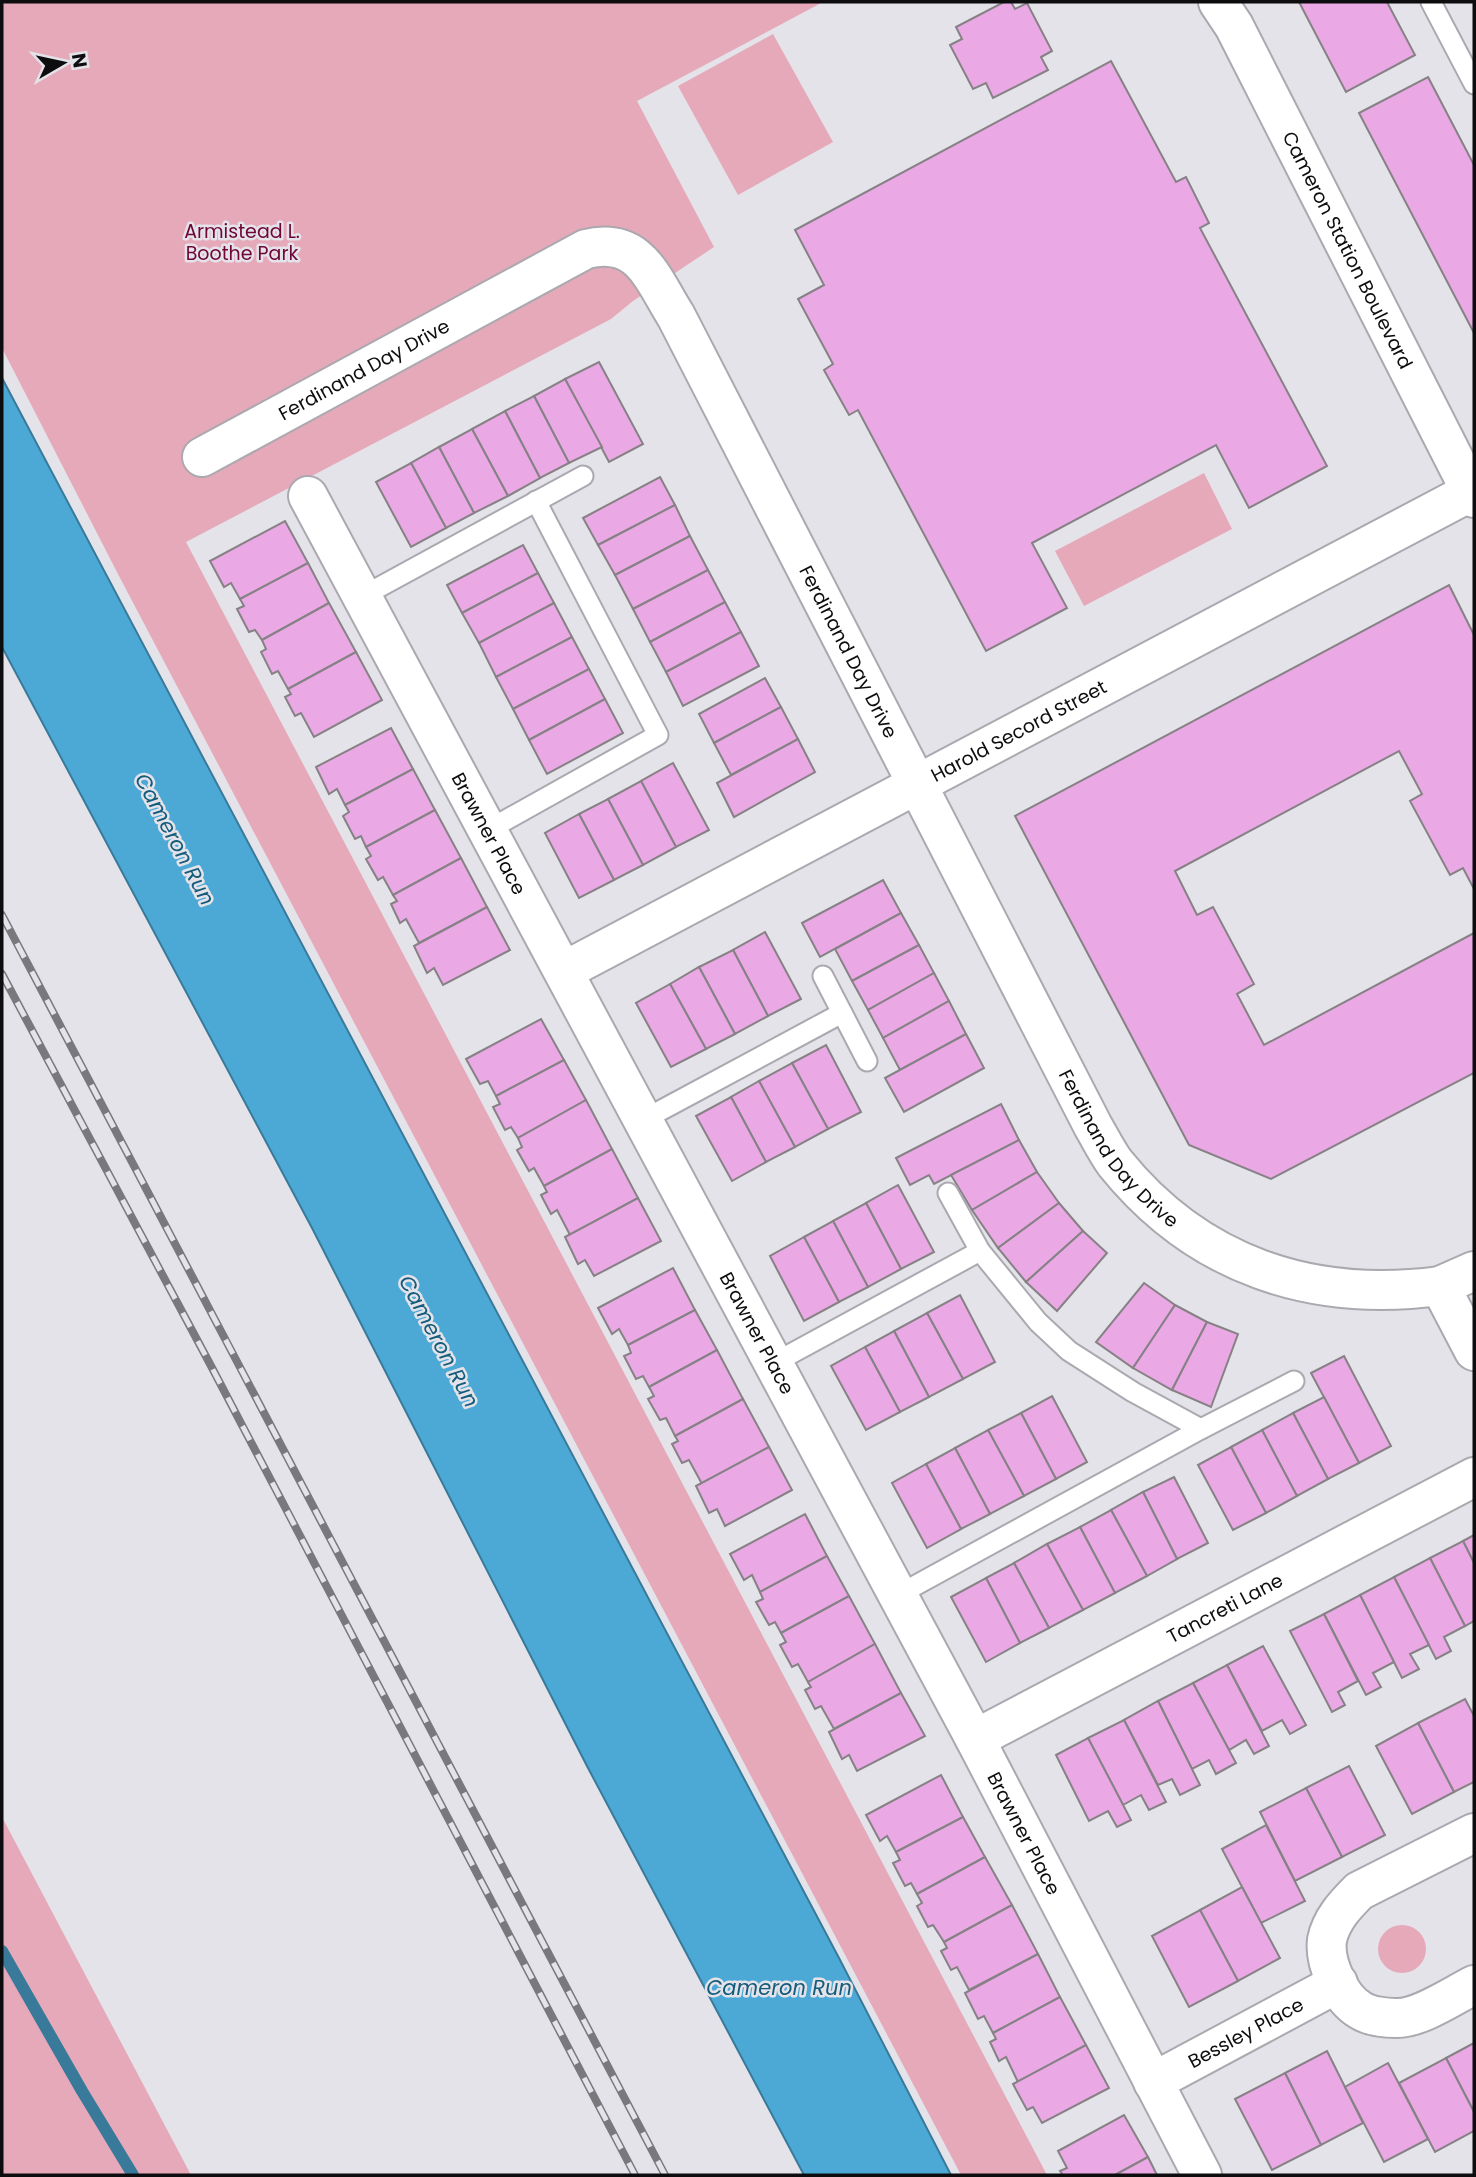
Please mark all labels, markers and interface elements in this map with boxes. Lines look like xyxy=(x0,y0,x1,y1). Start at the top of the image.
north arrow xyxy=(28,28,98,98)
text: N xyxy=(65,51,94,70)
street label: Cameron Station Boulevard xyxy=(1276,126,1420,373)
park label: Armistead L. Boothe Park xyxy=(184,218,300,267)
street label: Ferdinand Day Drive xyxy=(273,312,454,427)
street label: Ferdinand Day Drive xyxy=(793,561,904,743)
street label: Harold Secord Street xyxy=(926,673,1111,788)
water label: Cameron Run xyxy=(128,768,222,910)
street label: Brawner Place xyxy=(445,768,533,899)
street label: Ferdinand Day Drive xyxy=(1053,1065,1184,1234)
street label: Brawner Place xyxy=(713,1267,801,1399)
water label: Cameron Run xyxy=(392,1270,486,1412)
street label: Tancreti Lane xyxy=(1162,1566,1287,1649)
street label: Brawner Place xyxy=(981,1767,1067,1900)
water label: Cameron Run xyxy=(706,1973,852,2002)
street label: Bessley Place xyxy=(1183,1990,1308,2074)

